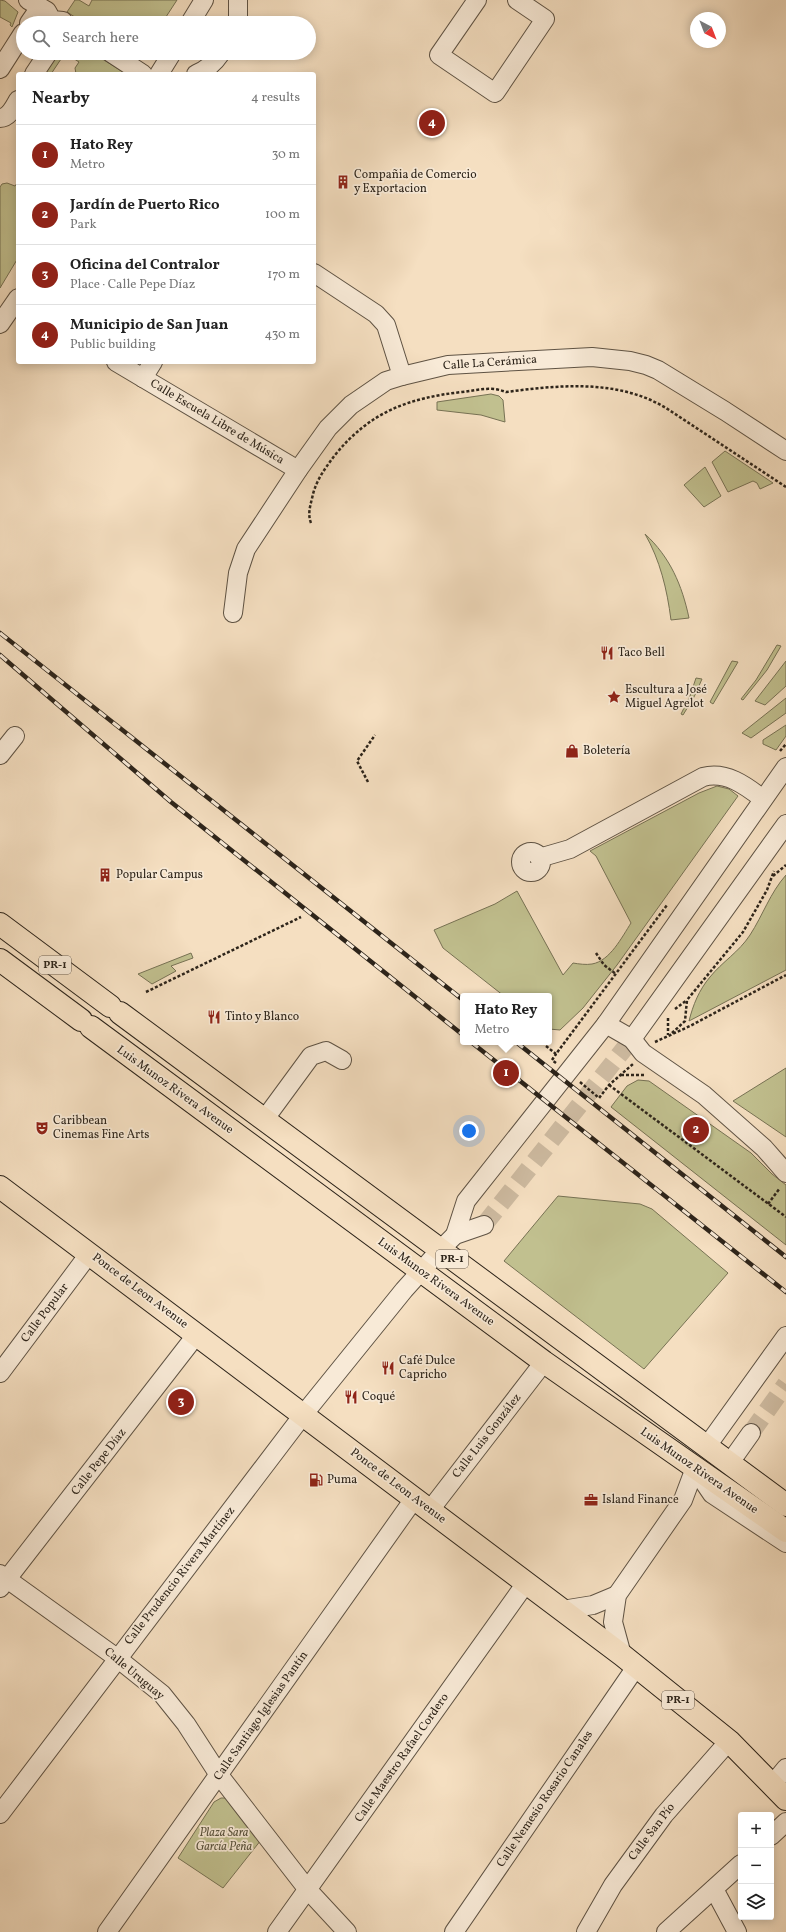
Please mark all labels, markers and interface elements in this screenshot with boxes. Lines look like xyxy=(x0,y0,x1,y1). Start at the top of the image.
north arrow xyxy=(690,12,726,48)
search box xyxy=(16,16,316,60)
icon: search xyxy=(30,27,52,49)
text: Search here xyxy=(62,28,139,49)
text: Nearby xyxy=(32,87,90,110)
text: 4 results xyxy=(251,89,300,107)
pin: 4 xyxy=(419,108,445,138)
text: Hato Rey xyxy=(70,135,133,156)
text: 1 xyxy=(42,146,48,164)
text: 30 m xyxy=(272,146,300,164)
text: Metro xyxy=(70,156,105,174)
place label: Compañia de Comercio y Exportacion xyxy=(354,167,477,197)
building icon: Compañia de Comercio y Exportacion xyxy=(335,174,351,190)
text: Jardín de Puerto Rico xyxy=(70,195,220,216)
text: 2 xyxy=(42,206,48,224)
text: 100 m xyxy=(265,206,300,224)
text: Park xyxy=(70,216,97,234)
text: Oficina del Contralor xyxy=(70,255,220,276)
text: 3 xyxy=(42,266,48,284)
text: 170 m xyxy=(267,266,300,284)
text: Place · Calle Pepe Díaz xyxy=(70,276,195,294)
text: Municipio de San Juan xyxy=(70,315,229,336)
text: 4 xyxy=(41,326,49,344)
text: 430 m xyxy=(264,326,300,344)
text: Public building xyxy=(70,336,156,354)
street label: Calle La Cerámica xyxy=(442,352,538,374)
street label: Calle Escuela Libre de Música xyxy=(147,376,287,468)
restaurant icon: Taco Bell xyxy=(599,645,615,661)
place label: Taco Bell xyxy=(618,645,665,661)
place label: Escultura a José Miguel Agrelot xyxy=(625,682,707,712)
place icon: Escultura a José Miguel Agrelot xyxy=(606,689,622,705)
shop icon: Boletería xyxy=(564,743,580,759)
place label: Boletería xyxy=(583,743,630,759)
building icon: Popular Campus xyxy=(97,867,113,883)
place label: Popular Campus xyxy=(116,867,203,883)
road number: PR-1 xyxy=(39,956,71,974)
popup xyxy=(460,993,552,1045)
text: Hato Rey xyxy=(475,1000,537,1021)
restaurant icon: Tinto y Blanco xyxy=(206,1009,222,1025)
place label: Tinto y Blanco xyxy=(225,1009,299,1025)
text: Metro xyxy=(475,1021,509,1039)
street label: Luis Munoz Rivera Avenue xyxy=(113,1042,237,1138)
pin: 1 xyxy=(493,1058,519,1088)
place label: Caribbean Cinemas Fine Arts xyxy=(53,1113,150,1143)
pin: 2 xyxy=(683,1115,709,1145)
theatre icon: Caribbean Cinemas Fine Arts xyxy=(34,1120,50,1136)
your location xyxy=(459,1121,479,1141)
street label: Luis Munoz Rivera Avenue xyxy=(374,1234,498,1330)
street label: Ponce de Leon Avenue xyxy=(89,1250,191,1333)
road number: PR-1 xyxy=(436,1250,468,1268)
street label: Calle Popular xyxy=(17,1280,73,1346)
place label: Café Dulce Capricho xyxy=(399,1353,455,1383)
restaurant icon: Café Dulce Capricho xyxy=(380,1360,396,1376)
pin: 3 xyxy=(168,1387,194,1417)
restaurant icon: Coqué xyxy=(343,1389,359,1405)
place label: Coqué xyxy=(362,1389,396,1405)
street label: Calle Luis González xyxy=(449,1390,525,1482)
street label: Luis Munoz Rivera Avenue xyxy=(637,1424,761,1518)
street label: Calle Pepe Díaz xyxy=(68,1425,130,1499)
street label: Ponce de Leon Avenue xyxy=(347,1445,449,1528)
fuel station icon: Puma xyxy=(308,1472,324,1488)
place label: Puma xyxy=(327,1472,357,1488)
office icon: Island Finance xyxy=(583,1492,599,1508)
place label: Island Finance xyxy=(602,1492,679,1508)
street label: Calle Prudencio Rivera Martínez xyxy=(121,1504,239,1648)
street label: Calle Uruguay xyxy=(101,1644,168,1704)
street label: Calle Santiago Iglesias Pantín xyxy=(210,1648,312,1784)
street label: Calle Maestro Rafael Cordero xyxy=(351,1690,453,1826)
road number: PR-1 xyxy=(662,1691,694,1709)
street label: Calle Nemesio Rosario Canales xyxy=(493,1727,597,1871)
street label: Calle San Pío xyxy=(625,1800,679,1864)
map controls xyxy=(738,1812,774,1920)
button: + xyxy=(738,1812,774,1848)
park label: Plaza Sara García Peña xyxy=(196,1825,253,1855)
button: − xyxy=(738,1848,774,1884)
button: layers xyxy=(738,1884,774,1920)

